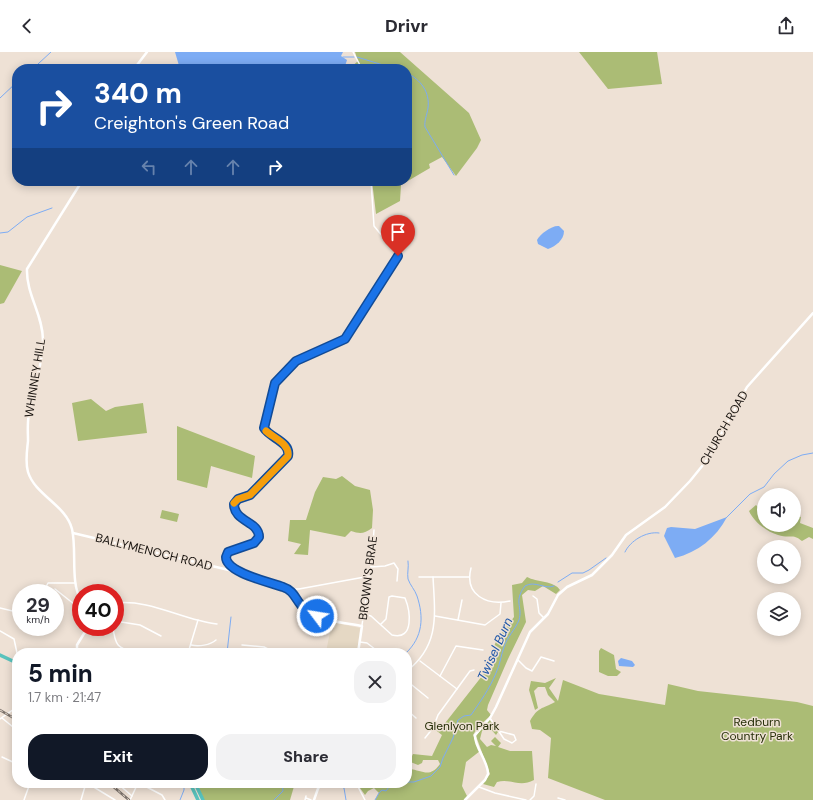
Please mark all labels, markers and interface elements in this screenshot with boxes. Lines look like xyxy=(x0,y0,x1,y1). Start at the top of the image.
text: Drivr xyxy=(385,14,428,38)
icon: back xyxy=(16,15,38,37)
icon: share xyxy=(775,15,797,37)
text: 340 m xyxy=(94,75,182,112)
icon: right xyxy=(28,80,80,132)
text: Creighton's Green Road xyxy=(94,111,289,135)
icon: left xyxy=(138,156,160,178)
icon: ahead xyxy=(180,156,202,178)
icon: ahead xyxy=(222,156,244,178)
icon: right xyxy=(264,156,286,178)
pin xyxy=(381,215,415,256)
icon: arrive xyxy=(387,221,409,243)
street label: WHINNEY HILL xyxy=(21,337,49,419)
street label: CHURCH ROAD xyxy=(696,388,752,468)
map controls xyxy=(757,488,801,636)
button: sound xyxy=(757,488,801,532)
street label: BALLYMENOCH ROAD xyxy=(94,530,214,574)
street label: BROWN'S BRAE xyxy=(355,535,381,621)
button: search xyxy=(757,540,801,584)
speed limit sign: 40 xyxy=(72,584,124,636)
text: 29 xyxy=(26,592,50,618)
button: layers xyxy=(757,592,801,636)
position arrow xyxy=(296,595,338,637)
text: km/h xyxy=(26,613,50,626)
water label: Twisel Burn xyxy=(473,615,517,683)
text: 5 min xyxy=(28,658,93,689)
button: close xyxy=(354,661,396,703)
text: 1.7 km · 21:47 xyxy=(28,689,101,706)
park label: Redburn Country Park xyxy=(721,714,793,744)
park label: Glenlyon Park xyxy=(424,718,500,734)
button: Exit xyxy=(28,734,208,780)
button: Share xyxy=(216,734,396,780)

